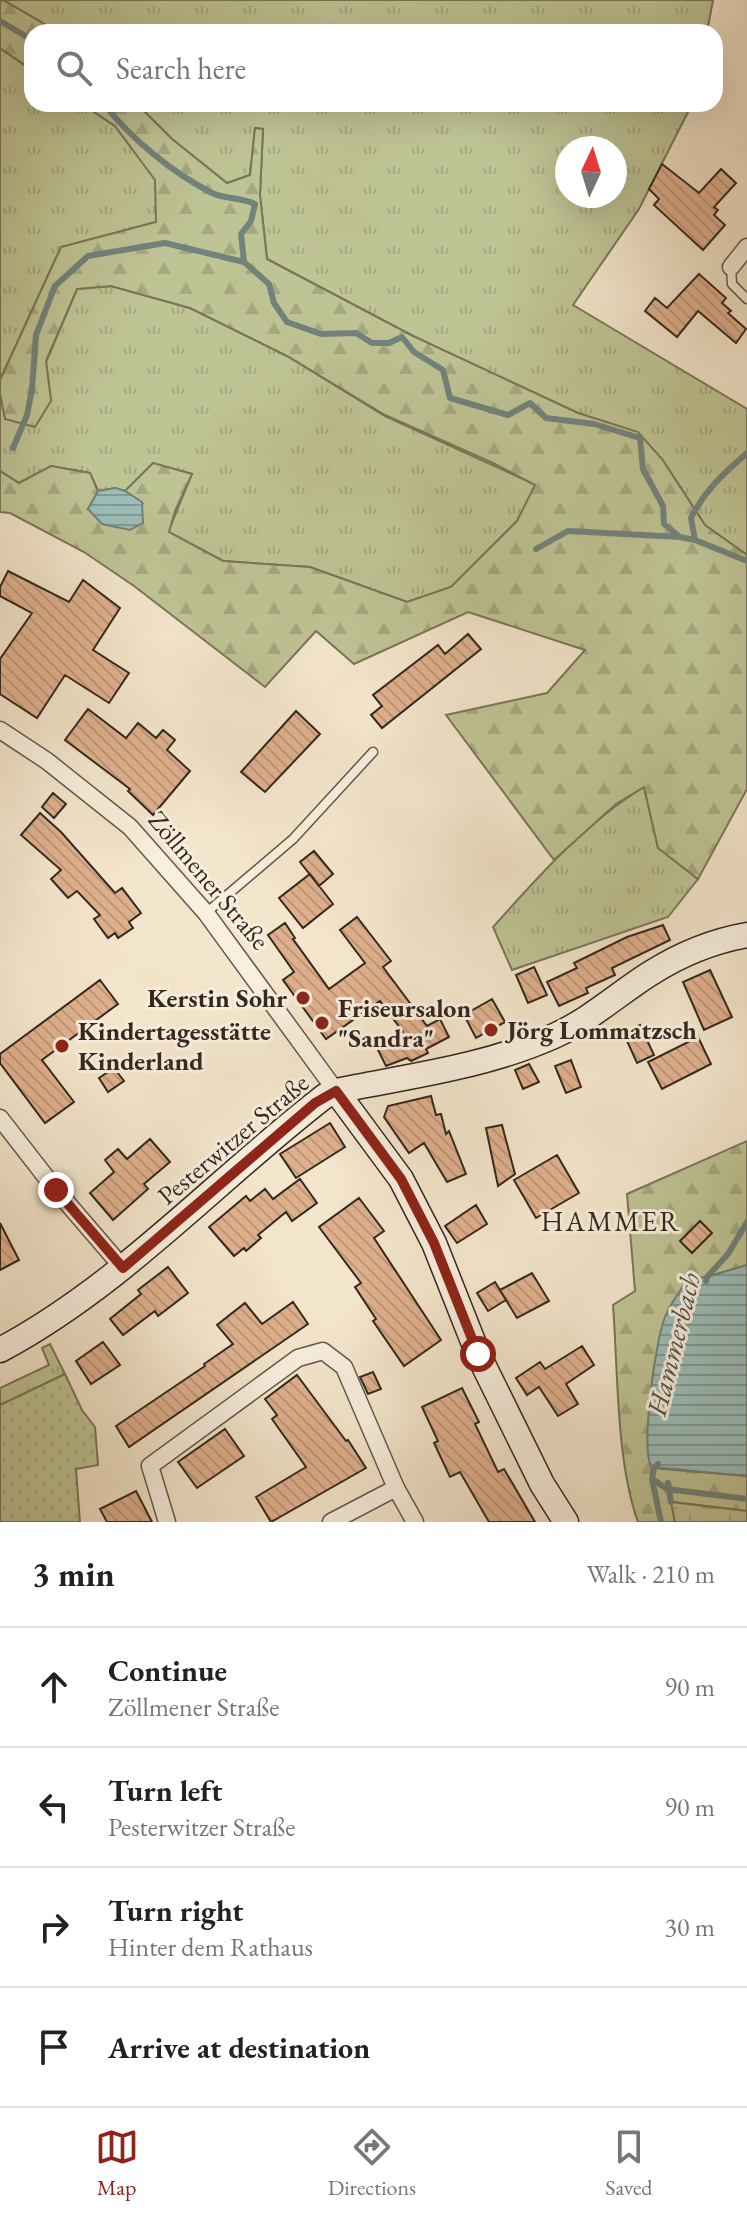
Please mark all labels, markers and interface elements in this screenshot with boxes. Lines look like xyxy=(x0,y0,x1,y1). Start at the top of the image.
search box xyxy=(24,24,723,112)
icon: search xyxy=(52,46,96,90)
text: Search here xyxy=(116,49,246,88)
north arrow xyxy=(555,136,627,208)
street label: Zöllmener Straße xyxy=(141,803,277,957)
place label: Kerstin Sohr xyxy=(147,981,287,1015)
marker: Kerstin Sohr xyxy=(294,989,312,1007)
place label: Friseursalon "Sandra" xyxy=(338,991,471,1055)
place label: Jörg Lommatzsch xyxy=(504,1013,697,1047)
place label: Kindertagesstätte Kinderland xyxy=(78,1014,271,1078)
marker: Friseursalon "Sandra" xyxy=(313,1014,331,1032)
marker: Jörg Lommatzsch xyxy=(482,1021,500,1039)
marker: Kindertagesstätte Kinderland xyxy=(53,1037,71,1055)
street label: Pesterwitzer Straße xyxy=(150,1066,316,1212)
route end xyxy=(38,1172,74,1208)
district label: HAMMER xyxy=(541,1203,681,1239)
water label: Hammerbach xyxy=(638,1268,708,1420)
route start xyxy=(460,1336,496,1372)
text: 3 min xyxy=(32,1552,115,1596)
text: Walk · 210 m xyxy=(587,1557,715,1591)
text: Continue xyxy=(108,1651,227,1690)
icon: ahead xyxy=(32,1665,76,1709)
text: 90 m xyxy=(665,1670,715,1704)
text: Zöllmener Straße xyxy=(108,1690,279,1724)
text: Turn left xyxy=(108,1771,222,1810)
icon: left xyxy=(32,1785,76,1829)
text: 90 m xyxy=(665,1790,715,1824)
text: Pesterwitzer Straße xyxy=(108,1810,295,1844)
text: Turn right xyxy=(108,1891,244,1930)
icon: right xyxy=(32,1905,76,1949)
text: 30 m xyxy=(665,1910,715,1944)
text: Hinter dem Rathaus xyxy=(108,1930,313,1964)
icon: arrive xyxy=(32,2025,76,2069)
text: Arrive at destination xyxy=(108,2028,370,2067)
tab: Map xyxy=(95,2125,139,2202)
tab: Directions xyxy=(328,2125,416,2202)
tab: Saved xyxy=(605,2125,652,2202)

